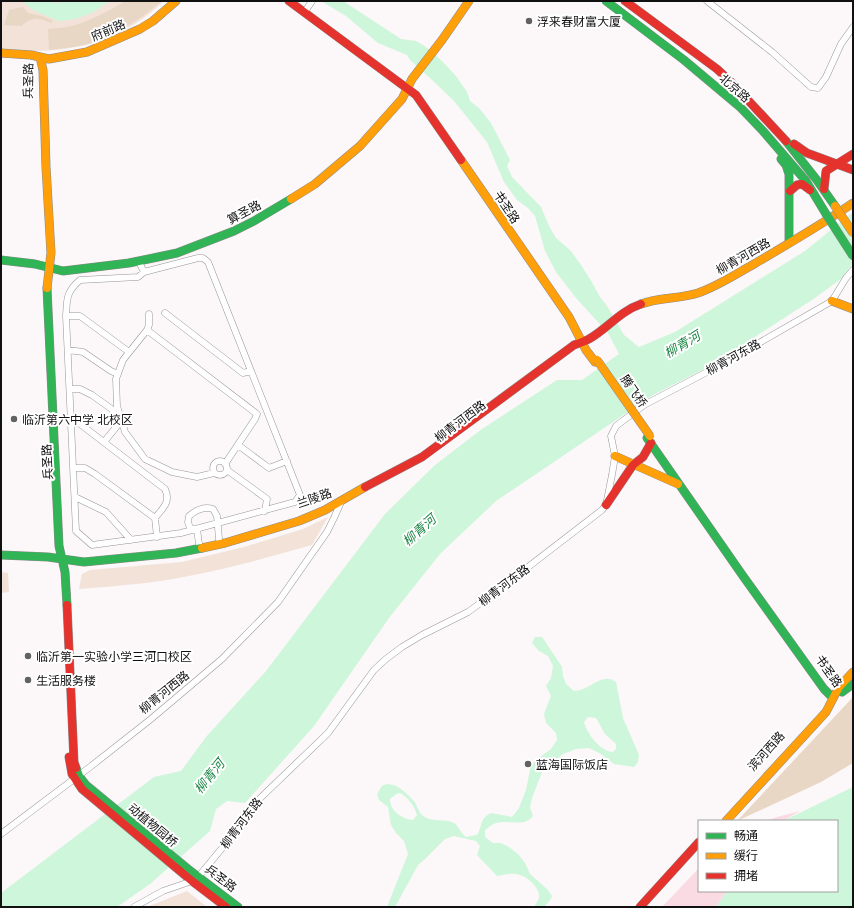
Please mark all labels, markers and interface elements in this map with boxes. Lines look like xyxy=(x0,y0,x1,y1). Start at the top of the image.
place label: 浮来春财富大厦 xyxy=(537,14,621,29)
street label: 府前路 xyxy=(88,16,128,44)
marker: 浮来春财富大厦 xyxy=(524,16,534,26)
street label: 兵圣路 xyxy=(20,63,36,99)
street label: 北京路 xyxy=(716,71,754,105)
street label: 书圣路 xyxy=(491,188,523,226)
street label: 算圣路 xyxy=(225,197,263,227)
street label: 柳青河西路 xyxy=(713,235,773,277)
water label: 柳青河 xyxy=(661,325,706,362)
street label: 柳青河东路 xyxy=(703,336,763,378)
street label: 腾飞桥 xyxy=(618,372,650,410)
street label: 柳青河西路 xyxy=(432,397,488,445)
place label: 临沂第六中学 北校区 xyxy=(22,412,133,427)
marker: 临沂第六中学 北校区 xyxy=(9,414,19,424)
street label: 兵圣路 xyxy=(39,444,55,480)
street label: 兰陵路 xyxy=(295,485,333,511)
water label: 柳青河 xyxy=(398,508,442,550)
street label: 柳青河东路 xyxy=(476,561,532,609)
place label: 临沂第一实验小学三河口校区 xyxy=(36,649,192,664)
marker: 临沂第一实验小学三河口校区 xyxy=(23,651,33,661)
street label: 书圣路 xyxy=(813,652,845,690)
street label: 柳青河西路 xyxy=(136,667,192,717)
place label: 生活服务楼 xyxy=(36,673,96,688)
marker: 生活服务楼 xyxy=(23,675,33,685)
street label: 滨河西路 xyxy=(744,728,788,774)
water label: 柳青河 xyxy=(190,753,230,797)
place label: 蓝海国际饭店 xyxy=(536,757,608,772)
marker: 蓝海国际饭店 xyxy=(523,759,533,769)
street label: 柳青河东路 xyxy=(217,795,265,851)
street label: 动植物园桥 xyxy=(125,800,181,850)
legend xyxy=(698,820,838,892)
text: 畅通 xyxy=(734,828,758,843)
text: 缓行 xyxy=(734,848,758,863)
street label: 兵圣路 xyxy=(202,861,240,895)
text: 拥堵 xyxy=(734,868,758,883)

